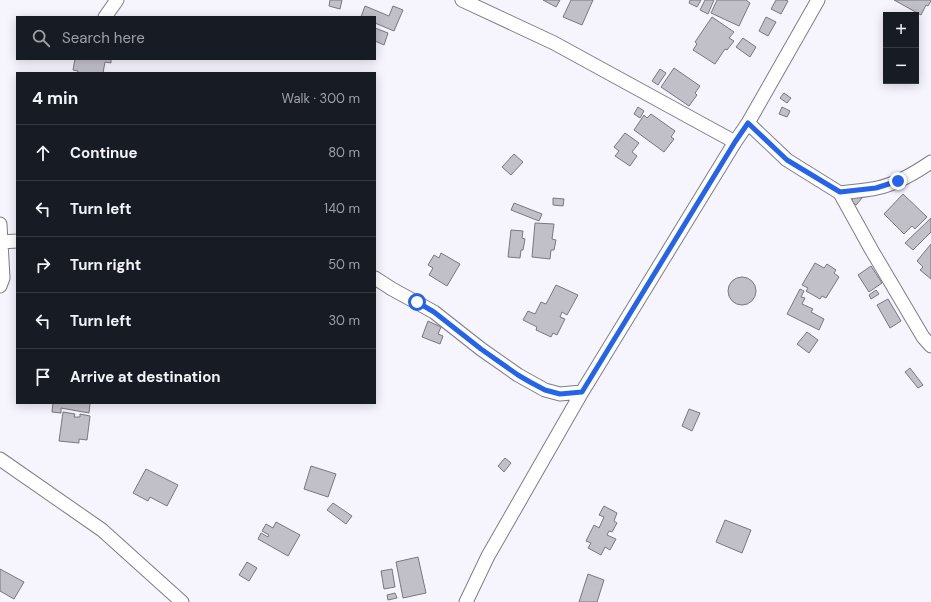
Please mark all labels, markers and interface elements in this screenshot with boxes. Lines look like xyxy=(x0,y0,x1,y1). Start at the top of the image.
map controls xyxy=(883,12,919,84)
button: + xyxy=(883,12,919,48)
search box xyxy=(16,16,376,60)
icon: search xyxy=(30,27,52,49)
text: Search here xyxy=(62,28,145,48)
button: − xyxy=(883,48,919,84)
text: 4 min xyxy=(32,87,78,109)
text: Walk · 300 m xyxy=(282,90,360,107)
icon: ahead xyxy=(32,142,54,164)
text: Continue xyxy=(70,143,138,163)
text: 80 m xyxy=(328,144,360,161)
route end xyxy=(889,172,907,190)
icon: left xyxy=(32,198,54,220)
text: Turn left xyxy=(70,199,131,219)
text: 140 m xyxy=(324,200,360,217)
icon: right xyxy=(32,254,54,276)
text: Turn right xyxy=(70,255,141,275)
text: 50 m xyxy=(328,256,360,273)
route start xyxy=(408,293,426,311)
icon: left xyxy=(32,310,54,332)
text: Turn left xyxy=(70,311,131,331)
text: 30 m xyxy=(328,312,360,329)
icon: arrive xyxy=(32,366,54,388)
text: Arrive at destination xyxy=(70,367,221,387)

